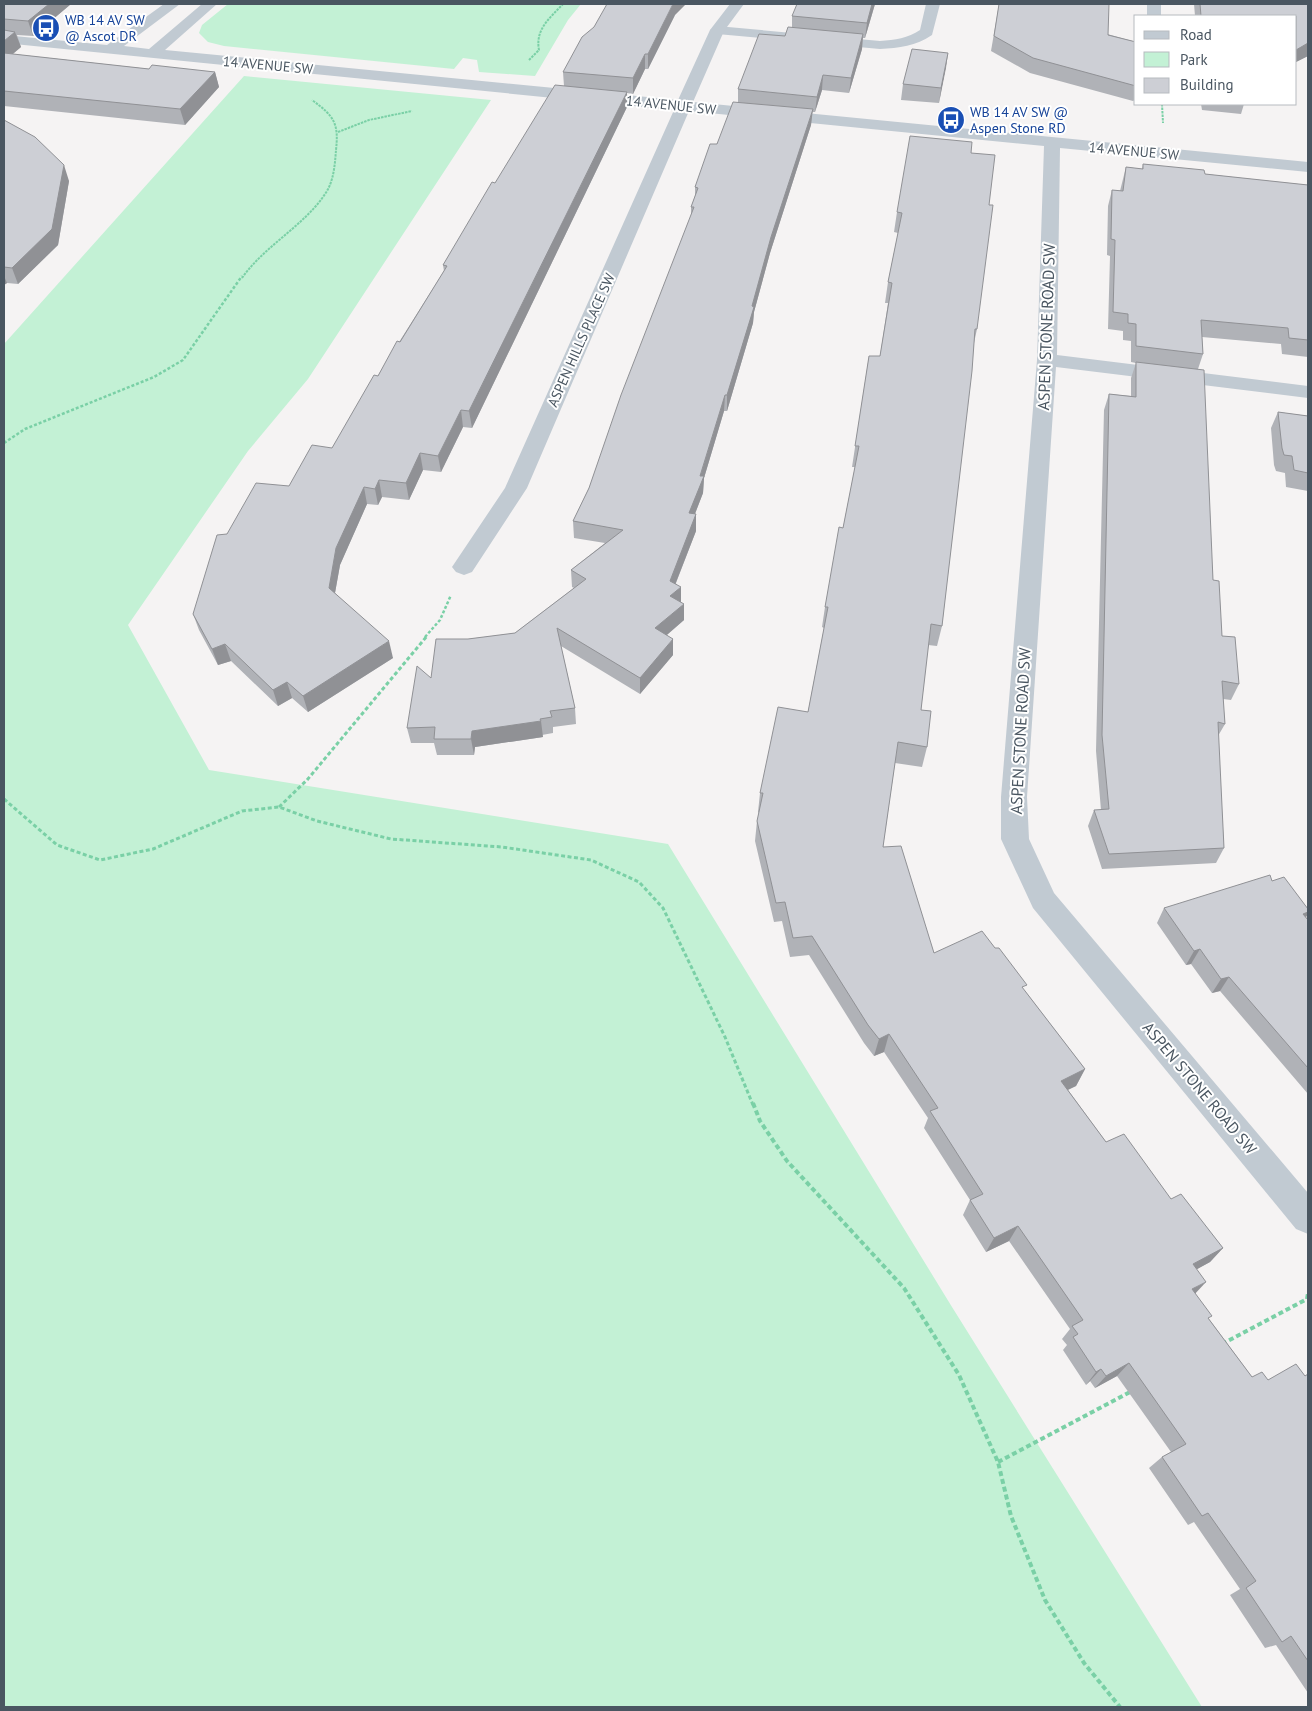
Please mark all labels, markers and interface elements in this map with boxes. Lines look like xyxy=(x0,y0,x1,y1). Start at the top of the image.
place label: WB 14 AV SW @ Ascot DR xyxy=(65,11,145,45)
bus stop icon: WB 14 AV SW @ Ascot DR xyxy=(31,13,61,43)
legend xyxy=(1134,15,1297,105)
text: Road xyxy=(1180,25,1212,44)
text: Park xyxy=(1180,50,1208,69)
street label: 14 AVENUE SW xyxy=(222,52,314,78)
text: Building xyxy=(1180,75,1234,94)
street label: 14 AVENUE SW xyxy=(625,91,717,119)
place label: WB 14 AV SW @ Aspen Stone RD xyxy=(970,103,1068,137)
bus stop icon: WB 14 AV SW @ Aspen Stone RD xyxy=(936,105,966,135)
street label: 14 AVENUE SW xyxy=(1088,138,1180,164)
street label: ASPEN STONE ROAD SW xyxy=(1033,243,1059,411)
street label: ASPEN HILLS PLACE SW xyxy=(543,270,619,410)
street label: ASPEN STONE ROAD SW xyxy=(1006,646,1034,815)
street label: ASPEN STONE ROAD SW xyxy=(1139,1018,1262,1159)

